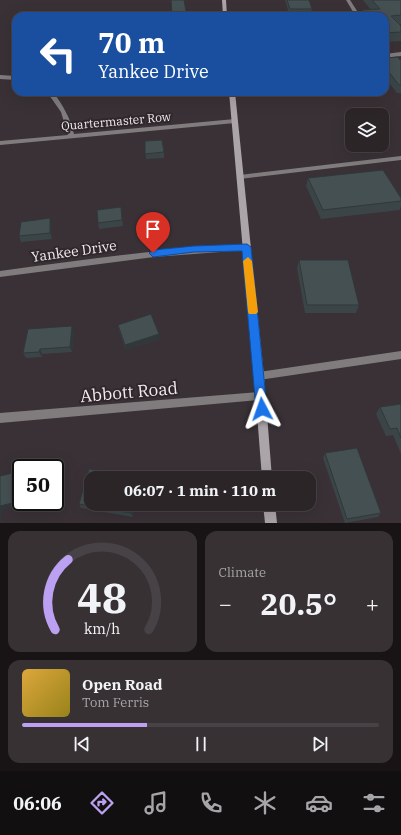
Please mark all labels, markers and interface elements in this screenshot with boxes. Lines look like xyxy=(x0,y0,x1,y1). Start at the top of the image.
text: 70 m xyxy=(98,24,165,61)
icon: left xyxy=(32,28,84,80)
text: Yankee Drive xyxy=(98,60,209,83)
map controls xyxy=(345,108,389,152)
button: layers xyxy=(345,108,389,152)
street label: Quartermaster Row xyxy=(60,109,172,133)
pin xyxy=(136,212,170,253)
icon: arrive xyxy=(142,218,164,240)
street label: Yankee Drive xyxy=(30,236,118,266)
street label: Abbott Road xyxy=(79,377,179,407)
position arrow xyxy=(241,388,283,430)
speed limit sign: 50 xyxy=(12,459,64,511)
text: 06:07 · 1 min · 110 m xyxy=(124,481,276,500)
text: Climate xyxy=(219,564,266,581)
text: 48 xyxy=(77,569,127,623)
text: 20.5° xyxy=(260,584,337,623)
text: − xyxy=(219,589,232,618)
text: + xyxy=(366,589,379,618)
text: km/h xyxy=(84,618,120,637)
text: Open Road xyxy=(82,675,162,694)
text: Tom Ferris xyxy=(82,694,149,711)
icon: previous xyxy=(71,733,93,755)
icon: pause xyxy=(190,733,212,755)
icon: next xyxy=(309,733,331,755)
icon: directions xyxy=(88,789,116,817)
icon: music xyxy=(142,789,170,817)
icon: phone xyxy=(197,789,225,817)
icon: climate xyxy=(251,789,279,817)
icon: car xyxy=(305,789,333,817)
icon: filters xyxy=(360,789,388,817)
text: 06:06 xyxy=(13,792,62,815)

